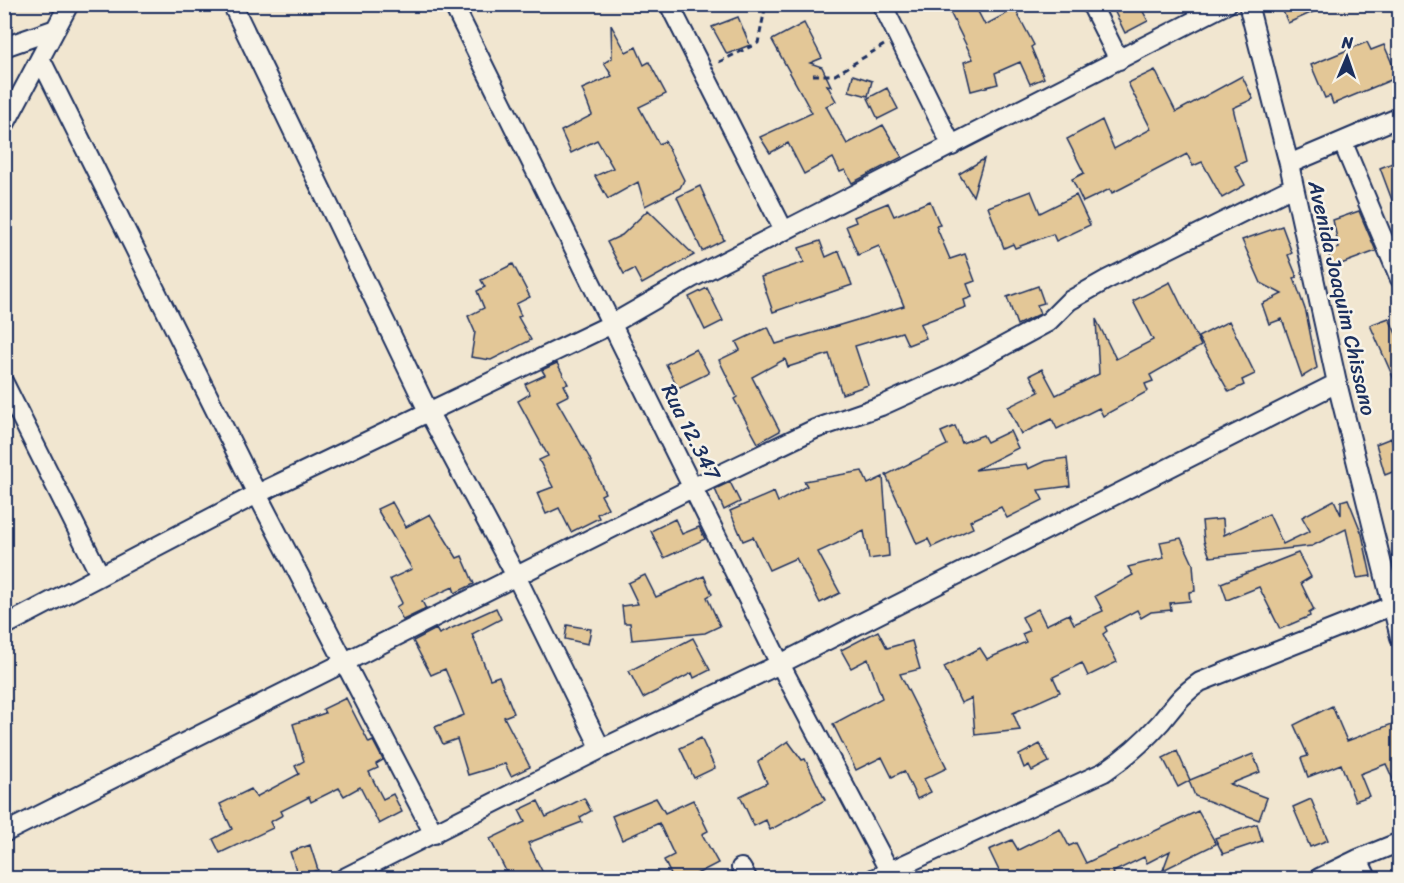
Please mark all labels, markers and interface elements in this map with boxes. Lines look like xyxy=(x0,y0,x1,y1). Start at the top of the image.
north arrow xyxy=(1317,27,1377,87)
text: N xyxy=(1340,28,1354,57)
street label: Avenida Joaquim Chissano xyxy=(1296,176,1388,420)
street label: Rua 12.347 xyxy=(650,377,732,489)

